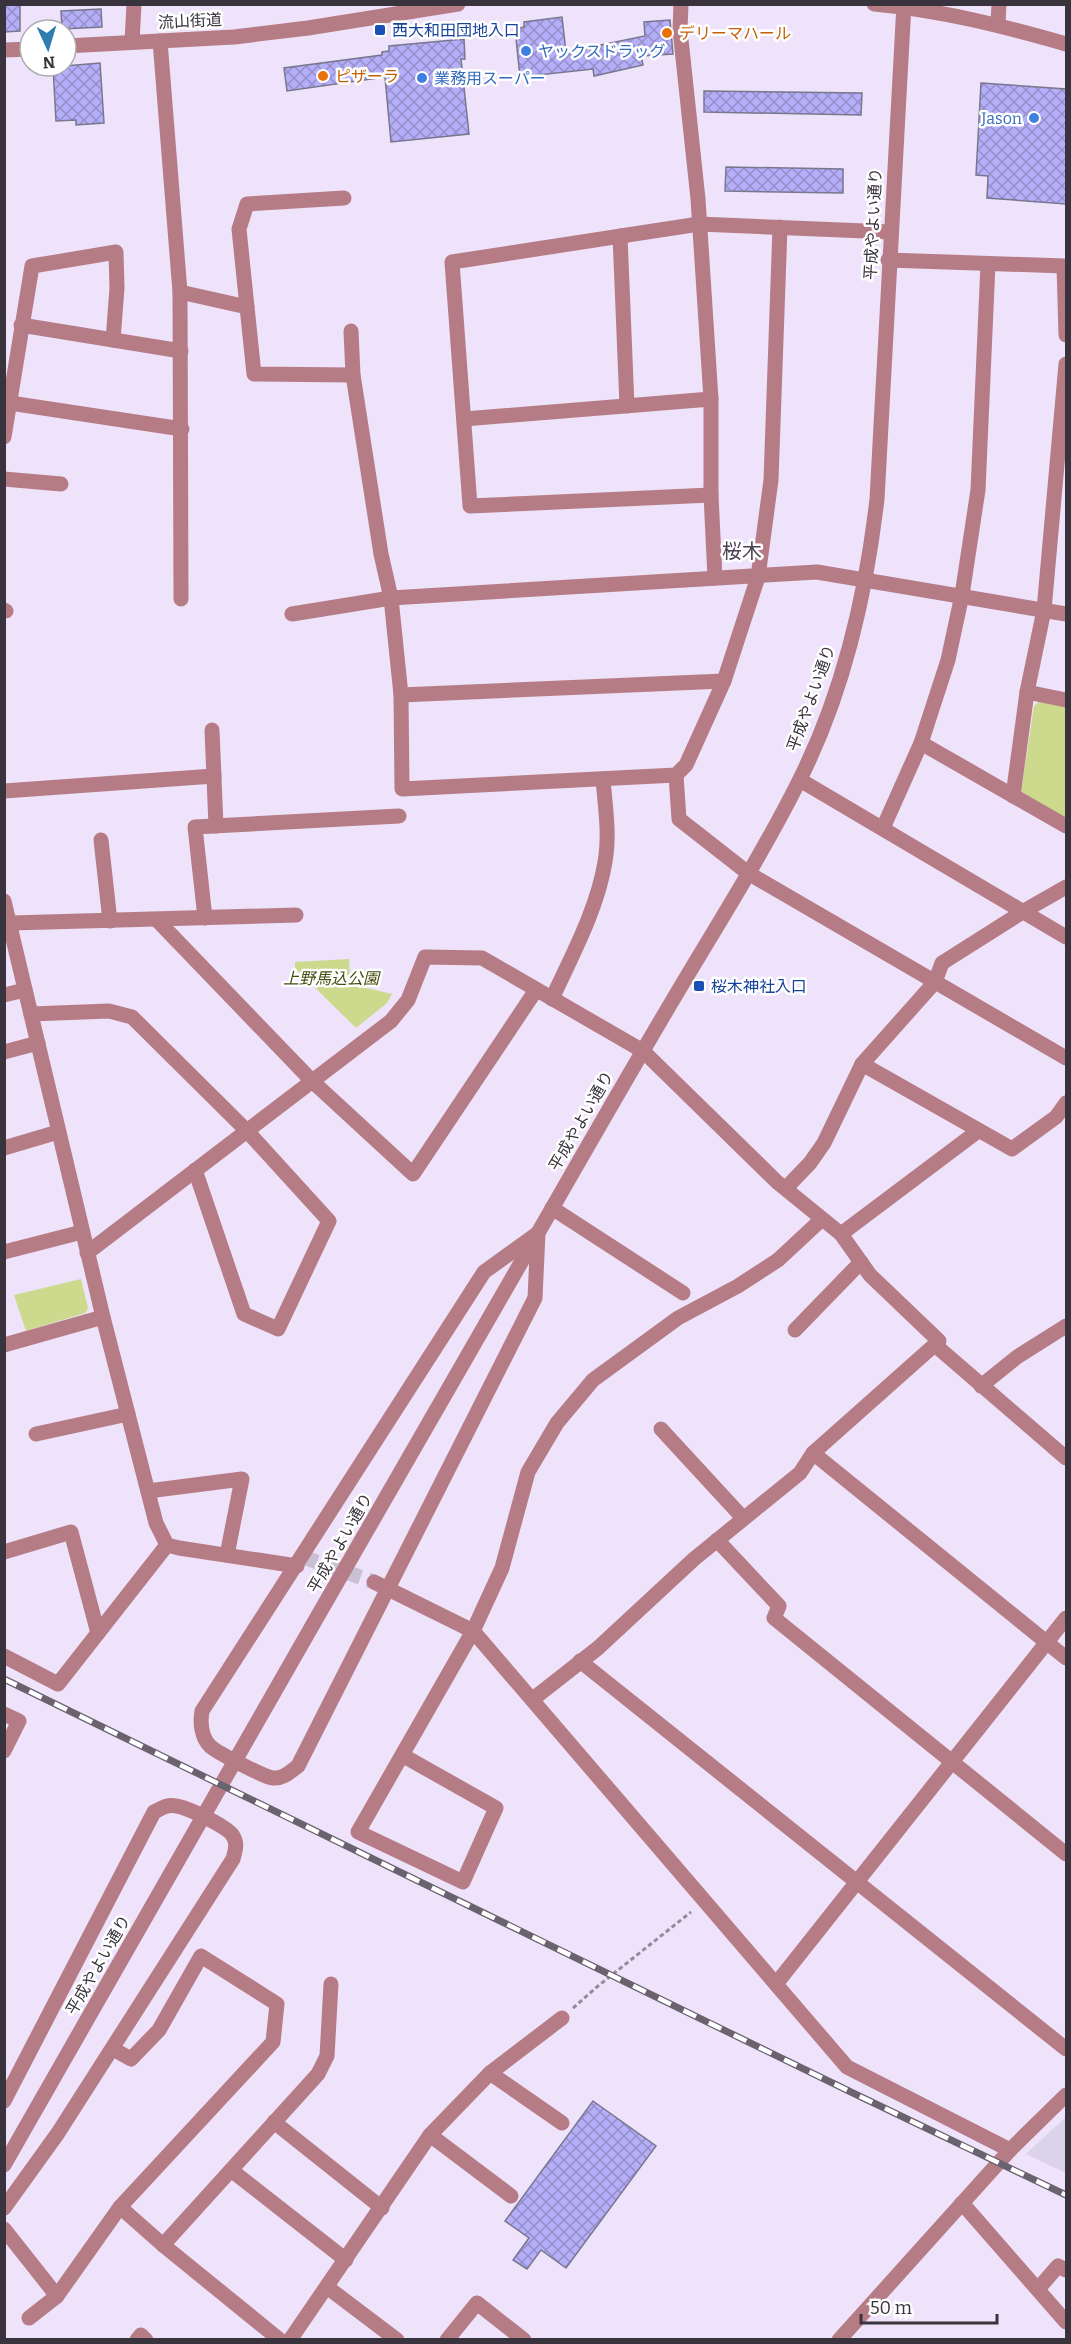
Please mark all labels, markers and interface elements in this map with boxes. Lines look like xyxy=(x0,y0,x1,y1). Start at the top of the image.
street label: 流山街道 xyxy=(158,10,222,32)
north arrow xyxy=(18,18,78,78)
place label: 西大和田団地入口 xyxy=(392,21,520,40)
marker: 西大和田団地入口 xyxy=(373,23,387,37)
place label: デリーマハール xyxy=(679,24,791,43)
marker: デリーマハール xyxy=(660,26,674,40)
place label: ヤックスドラッグ xyxy=(538,42,666,61)
marker: ヤックスドラッグ xyxy=(519,44,533,58)
text: N xyxy=(42,53,56,72)
place label: ピザーラ xyxy=(335,67,399,86)
marker: ピザーラ xyxy=(316,69,330,83)
place label: 業務用スーパー xyxy=(434,69,546,88)
marker: 業務用スーパー xyxy=(415,71,429,85)
place label: Jason xyxy=(980,109,1022,128)
marker: Jason xyxy=(1027,111,1041,125)
street label: 平成やよい通り xyxy=(861,168,885,280)
district label: 桜木 xyxy=(722,539,762,563)
street label: 平成やよい通り xyxy=(783,642,839,754)
park label: 上野馬込公園 xyxy=(283,969,381,988)
place label: 桜木神社入口 xyxy=(711,977,807,996)
marker: 桜木神社入口 xyxy=(692,979,706,993)
street label: 平成やよい通り xyxy=(545,1068,617,1174)
street label: 平成やよい通り xyxy=(304,1490,376,1596)
street label: 平成やよい通り xyxy=(62,1912,134,2018)
scale bar xyxy=(861,2287,998,2325)
text: 50 m xyxy=(870,2297,912,2319)

